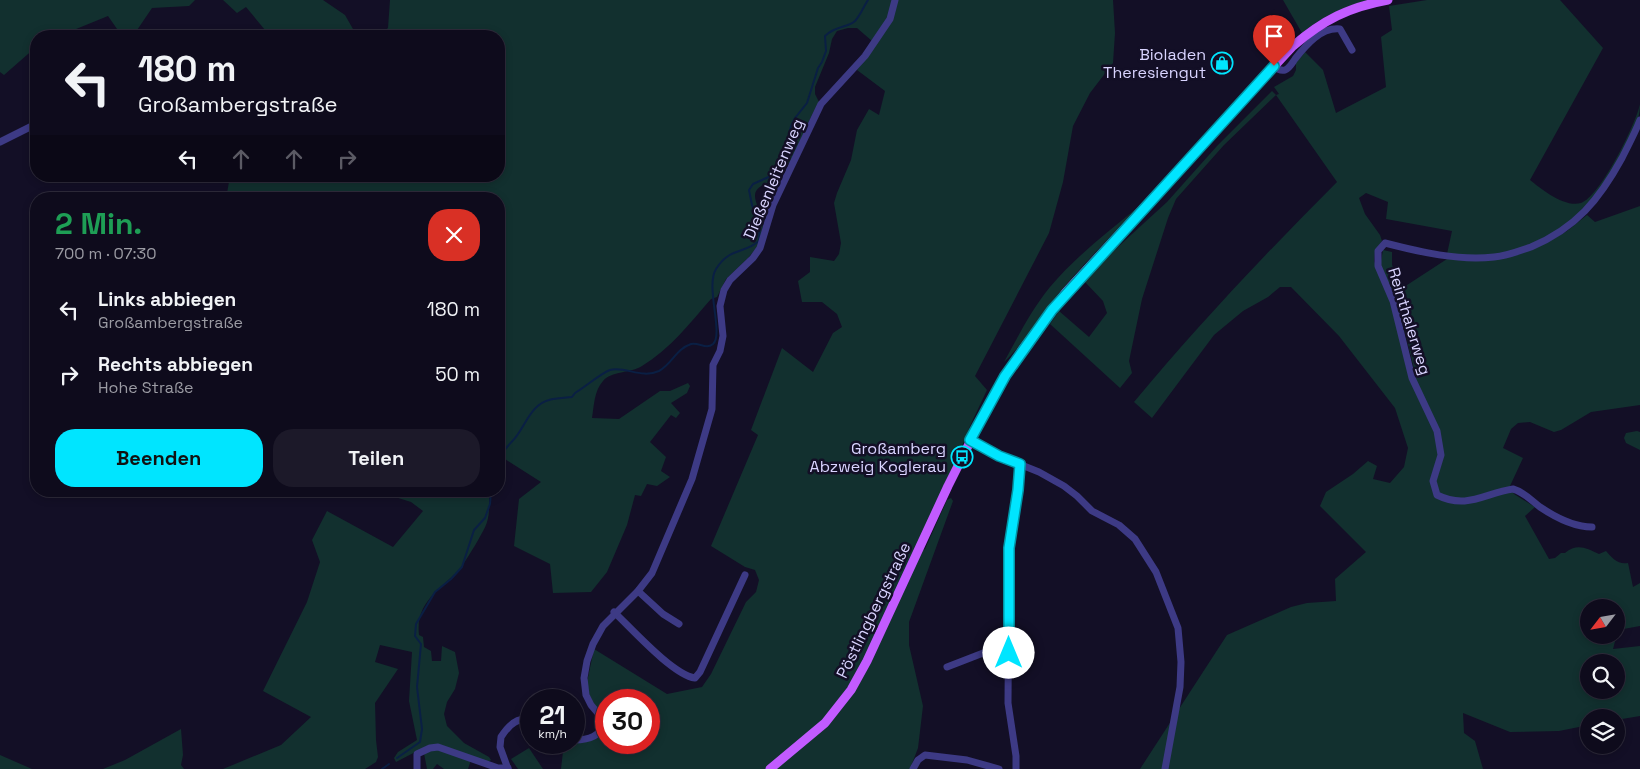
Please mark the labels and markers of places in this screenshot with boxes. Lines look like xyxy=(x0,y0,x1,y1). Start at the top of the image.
pin xyxy=(1253,15,1295,66)
place label: Bioladen Theresiengut xyxy=(1103,44,1206,83)
shop icon: Bioladen Theresiengut xyxy=(1210,51,1234,75)
place label: Großamberg Abzweig Koglerau xyxy=(810,438,946,477)
bus stop icon: Großamberg Abzweig Koglerau xyxy=(950,445,974,469)

